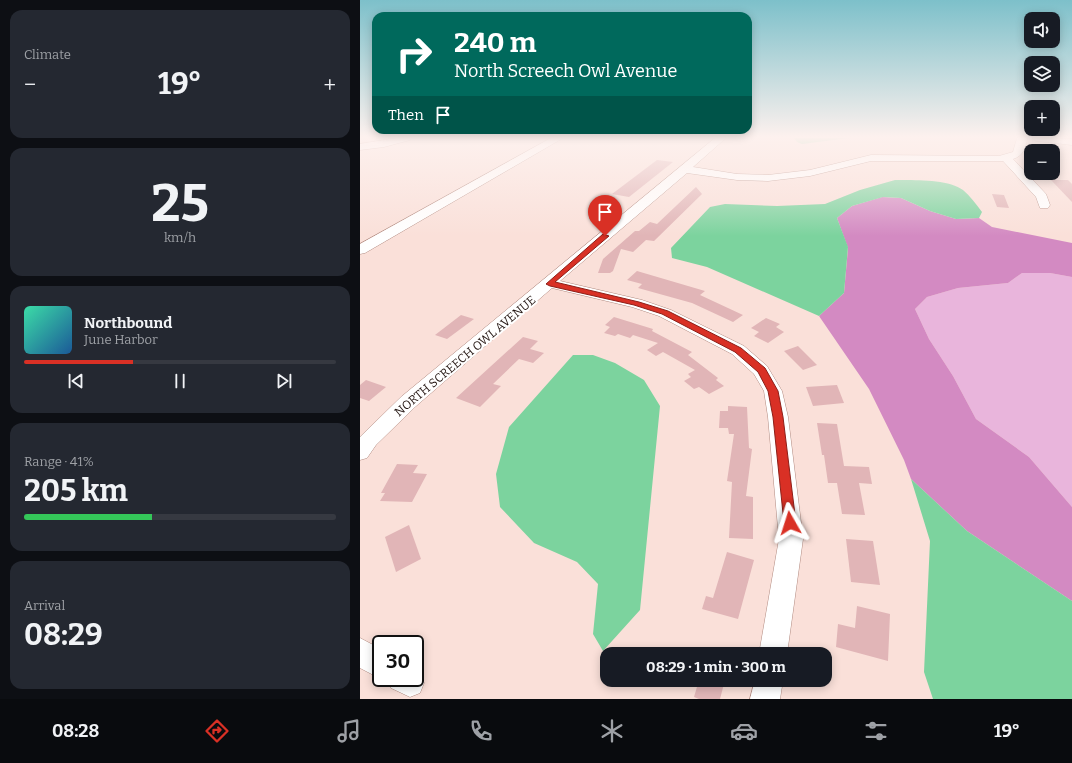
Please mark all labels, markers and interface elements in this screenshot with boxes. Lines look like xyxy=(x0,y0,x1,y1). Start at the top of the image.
map controls xyxy=(1024,12,1060,180)
button: sound xyxy=(1024,12,1060,48)
text: 240 m xyxy=(454,26,536,59)
icon: right xyxy=(388,28,440,80)
text: Climate xyxy=(24,47,71,62)
button: layers xyxy=(1024,56,1060,92)
text: North Screech Owl Avenue xyxy=(454,60,677,82)
text: 19° xyxy=(158,66,202,102)
text: − xyxy=(24,71,36,98)
text: + xyxy=(323,71,336,98)
button: + xyxy=(1024,100,1060,136)
icon: arrive xyxy=(432,104,454,126)
text: Then xyxy=(388,106,424,124)
button: − xyxy=(1024,144,1060,180)
text: 25 xyxy=(151,172,209,235)
pin xyxy=(588,195,622,236)
icon: arrive xyxy=(594,201,616,223)
text: km/h xyxy=(164,230,196,245)
street label: NORTH SCREECH OWL AVENUE xyxy=(392,293,538,419)
text: Northbound xyxy=(84,314,172,332)
text: June Harbor xyxy=(84,332,158,347)
icon: previous xyxy=(65,370,87,392)
icon: pause xyxy=(169,370,191,392)
icon: next xyxy=(273,370,295,392)
text: Range · 41% xyxy=(24,454,94,469)
text: 205 km xyxy=(24,473,128,509)
position arrow xyxy=(769,502,811,544)
text: Arrival xyxy=(24,598,65,613)
text: 08:29 xyxy=(24,617,103,653)
speed limit sign: 30 xyxy=(372,635,424,687)
text: 08:29 · 1 min · 300 m xyxy=(646,658,786,676)
icon: directions xyxy=(203,717,231,745)
icon: music xyxy=(335,717,363,745)
icon: phone xyxy=(467,717,495,745)
icon: climate xyxy=(598,717,626,745)
icon: car xyxy=(730,717,758,745)
icon: filters xyxy=(862,717,890,745)
text: 08:28 xyxy=(52,720,99,742)
text: 19° xyxy=(994,720,1020,742)

